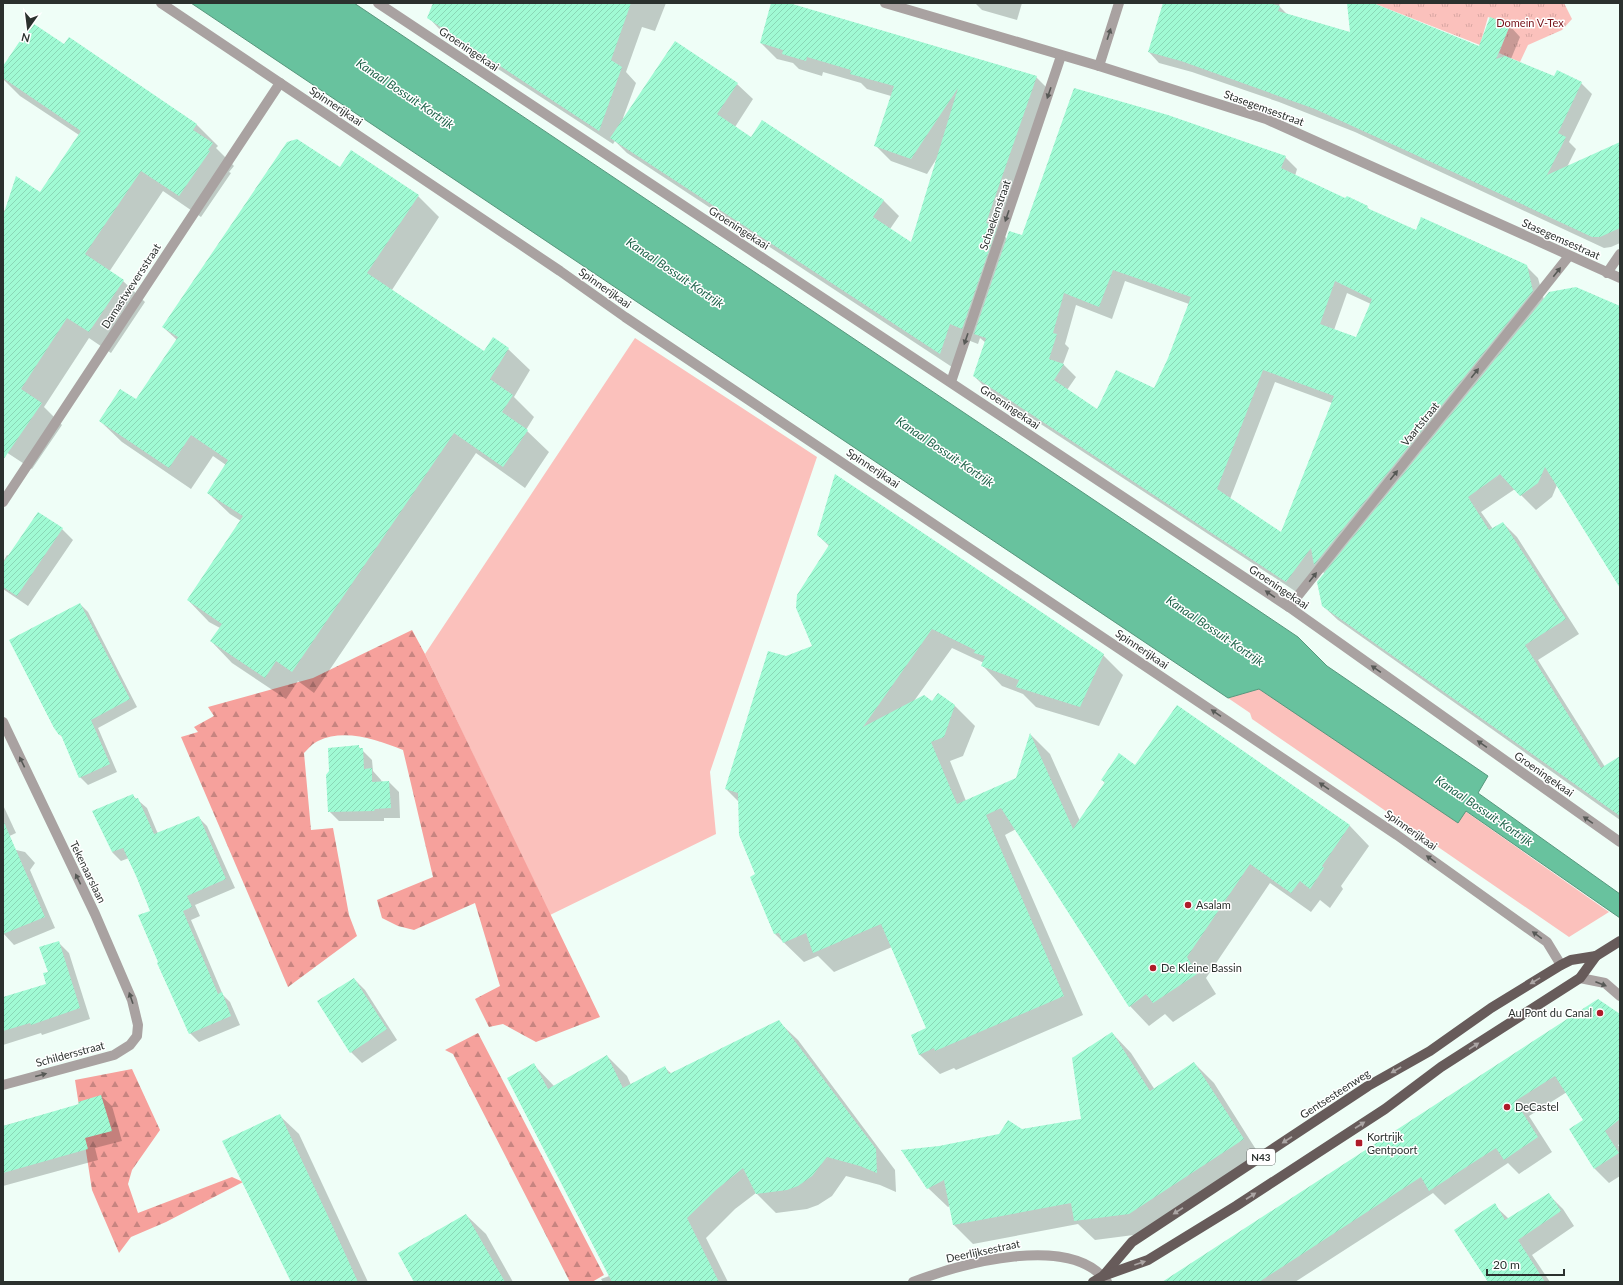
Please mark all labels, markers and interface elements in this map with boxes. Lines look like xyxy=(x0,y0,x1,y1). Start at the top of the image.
north arrow xyxy=(8,8,48,48)
park label: Domein V-Tex xyxy=(1496,16,1564,29)
street label: Groeningekaai xyxy=(437,24,502,74)
one-way arrow xyxy=(1106,28,1112,40)
text: N xyxy=(20,31,31,46)
water label: Kanaal Bossuit-Kortrijk xyxy=(354,55,457,132)
street label: Spinnerijkaai xyxy=(307,83,366,128)
one-way arrow xyxy=(1046,87,1052,99)
street label: Stasegemsestraat xyxy=(1222,87,1306,128)
street label: Schaekenstraat xyxy=(976,178,1013,252)
street label: Groeningekaai xyxy=(707,203,772,252)
one-way arrow xyxy=(1004,210,1010,222)
street label: Stasegemsestraat xyxy=(1520,215,1602,262)
water label: Kanaal Bossuit-Kortrijk xyxy=(624,234,727,311)
street label: Damastweversstraat xyxy=(98,241,163,331)
street label: Spinnerijkaai xyxy=(576,265,634,311)
one-way arrow xyxy=(1552,266,1561,277)
one-way arrow xyxy=(963,333,969,345)
one-way arrow xyxy=(1471,368,1480,379)
street label: Groeningekaai xyxy=(978,382,1043,432)
street label: Vaartstraat xyxy=(1398,399,1441,448)
water label: Kanaal Bossuit-Kortrijk xyxy=(894,413,997,490)
street label: Spinnerijkaai xyxy=(844,445,903,490)
one-way arrow xyxy=(1390,470,1399,481)
street label: Groeningekaai xyxy=(1247,562,1312,612)
one-way arrow xyxy=(1309,571,1318,582)
one-way arrow xyxy=(1264,591,1276,598)
water label: Kanaal Bossuit-Kortrijk xyxy=(1164,592,1267,669)
street label: Spinnerijkaai xyxy=(1113,626,1172,671)
one-way arrow xyxy=(1371,665,1381,673)
one-way arrow xyxy=(1211,709,1221,717)
one-way arrow xyxy=(1477,740,1487,748)
street label: Groeningekaai xyxy=(1512,748,1577,799)
one-way arrow xyxy=(19,757,25,768)
water label: Kanaal Bossuit-Kortrijk xyxy=(1433,772,1536,849)
one-way arrow xyxy=(1319,782,1329,790)
street label: Spinnerijkaai xyxy=(1382,807,1440,853)
one-way arrow xyxy=(1583,816,1593,824)
street label: Tekenaarslaan xyxy=(68,839,109,905)
one-way arrow xyxy=(1426,855,1436,863)
one-way arrow xyxy=(75,874,82,885)
place label: Asalam xyxy=(1196,898,1231,911)
marker: Asalam xyxy=(1183,900,1193,910)
one-way arrow xyxy=(1531,931,1542,939)
place label: De Kleine Bassin xyxy=(1161,961,1242,974)
marker: De Kleine Bassin xyxy=(1148,963,1158,973)
one-way arrow xyxy=(1530,977,1540,985)
one-way arrow xyxy=(1596,981,1608,987)
one-way arrow xyxy=(127,992,133,1004)
place label: Au Pont du Canal xyxy=(1508,1006,1592,1019)
marker: Au Pont du Canal xyxy=(1595,1008,1605,1018)
street label: Schildersstraat xyxy=(34,1038,106,1069)
one-way arrow xyxy=(1469,1042,1479,1050)
street label: Gentsesteenweg xyxy=(1297,1066,1372,1121)
one-way arrow xyxy=(1390,1067,1402,1074)
one-way arrow xyxy=(35,1072,47,1078)
place label: DeCastel xyxy=(1515,1100,1559,1113)
marker: DeCastel xyxy=(1502,1102,1512,1112)
one-way arrow xyxy=(1354,1122,1366,1129)
place label: Kortrijk Gentpoort xyxy=(1367,1130,1417,1156)
one-way arrow xyxy=(1281,1136,1292,1144)
marker: Kortrijk Gentpoort xyxy=(1354,1138,1364,1148)
road number: N43 xyxy=(1247,1149,1275,1165)
one-way arrow xyxy=(1245,1192,1256,1200)
one-way arrow xyxy=(1172,1208,1184,1215)
street label: Deerlijksestraat xyxy=(945,1236,1021,1265)
scale bar xyxy=(1487,1251,1564,1277)
text: 20 m xyxy=(1493,1257,1520,1272)
one-way arrow xyxy=(1134,1260,1146,1266)

